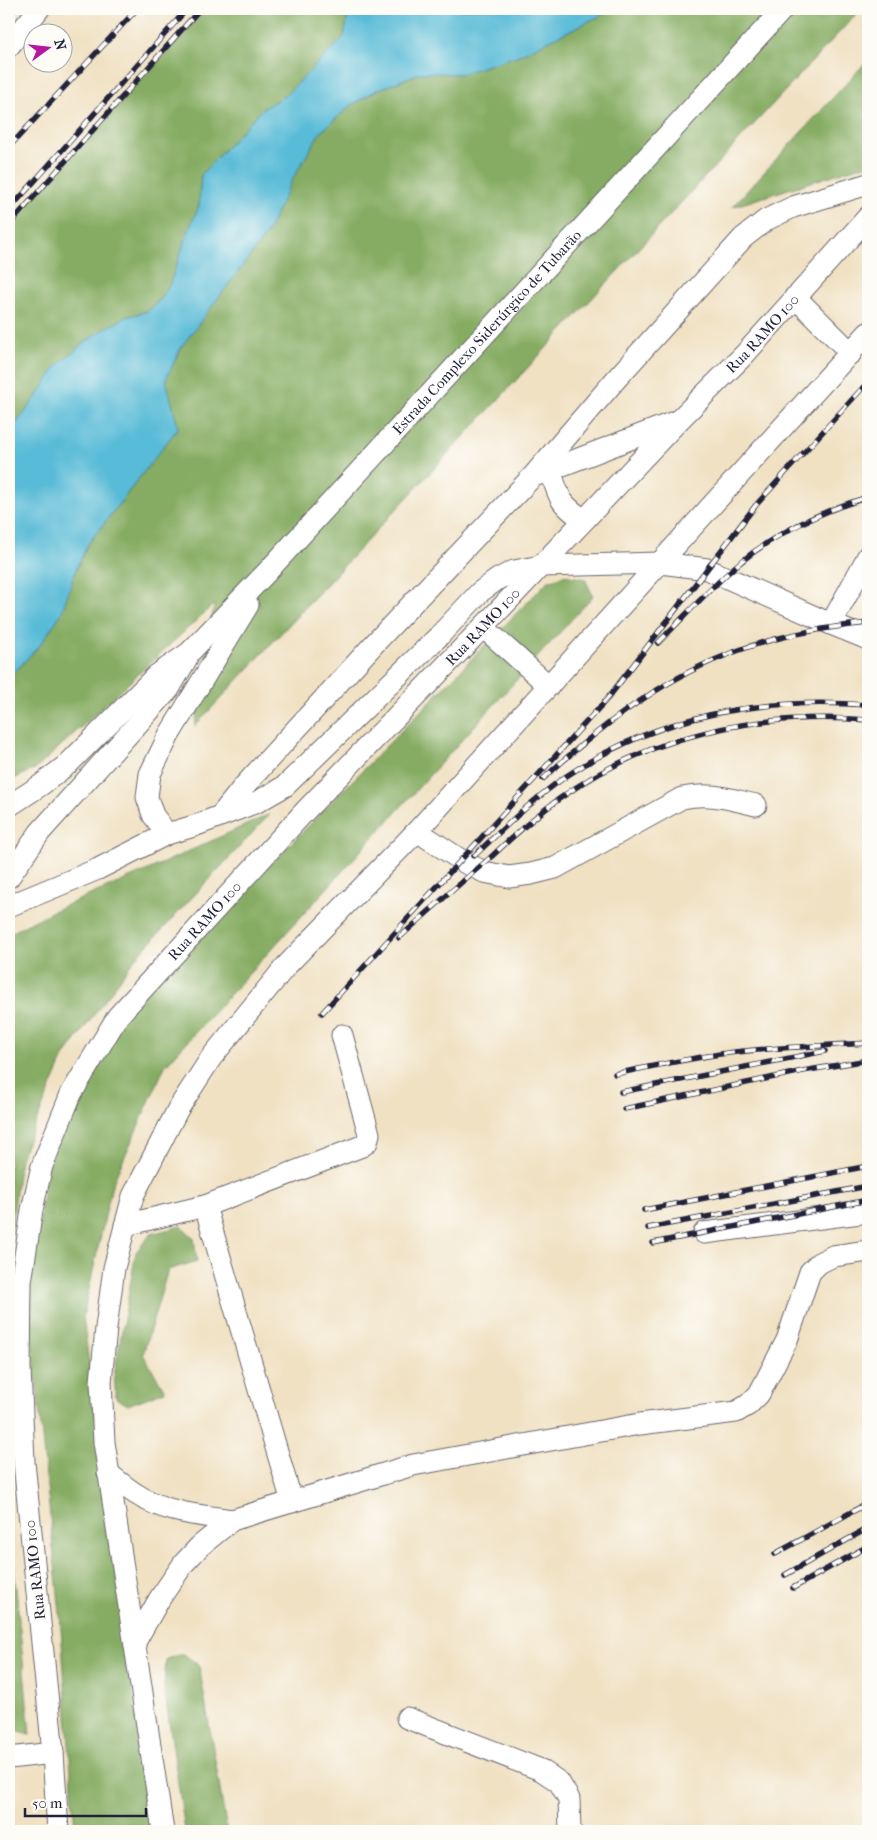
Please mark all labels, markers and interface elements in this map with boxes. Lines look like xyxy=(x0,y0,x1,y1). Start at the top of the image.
north arrow xyxy=(22,22,72,72)
text: N xyxy=(50,37,70,52)
street label: Estrada Complexo Siderúrgico de Tubarão xyxy=(389,226,585,438)
street label: Rua RAMO 100 xyxy=(722,291,803,377)
street label: Rua RAMO 100 xyxy=(442,584,524,669)
street label: Rua RAMO 100 xyxy=(164,878,245,964)
street label: Rua RAMO 100 xyxy=(21,1519,49,1621)
scale bar xyxy=(25,1785,146,1817)
text: 50 m xyxy=(32,1794,63,1812)

